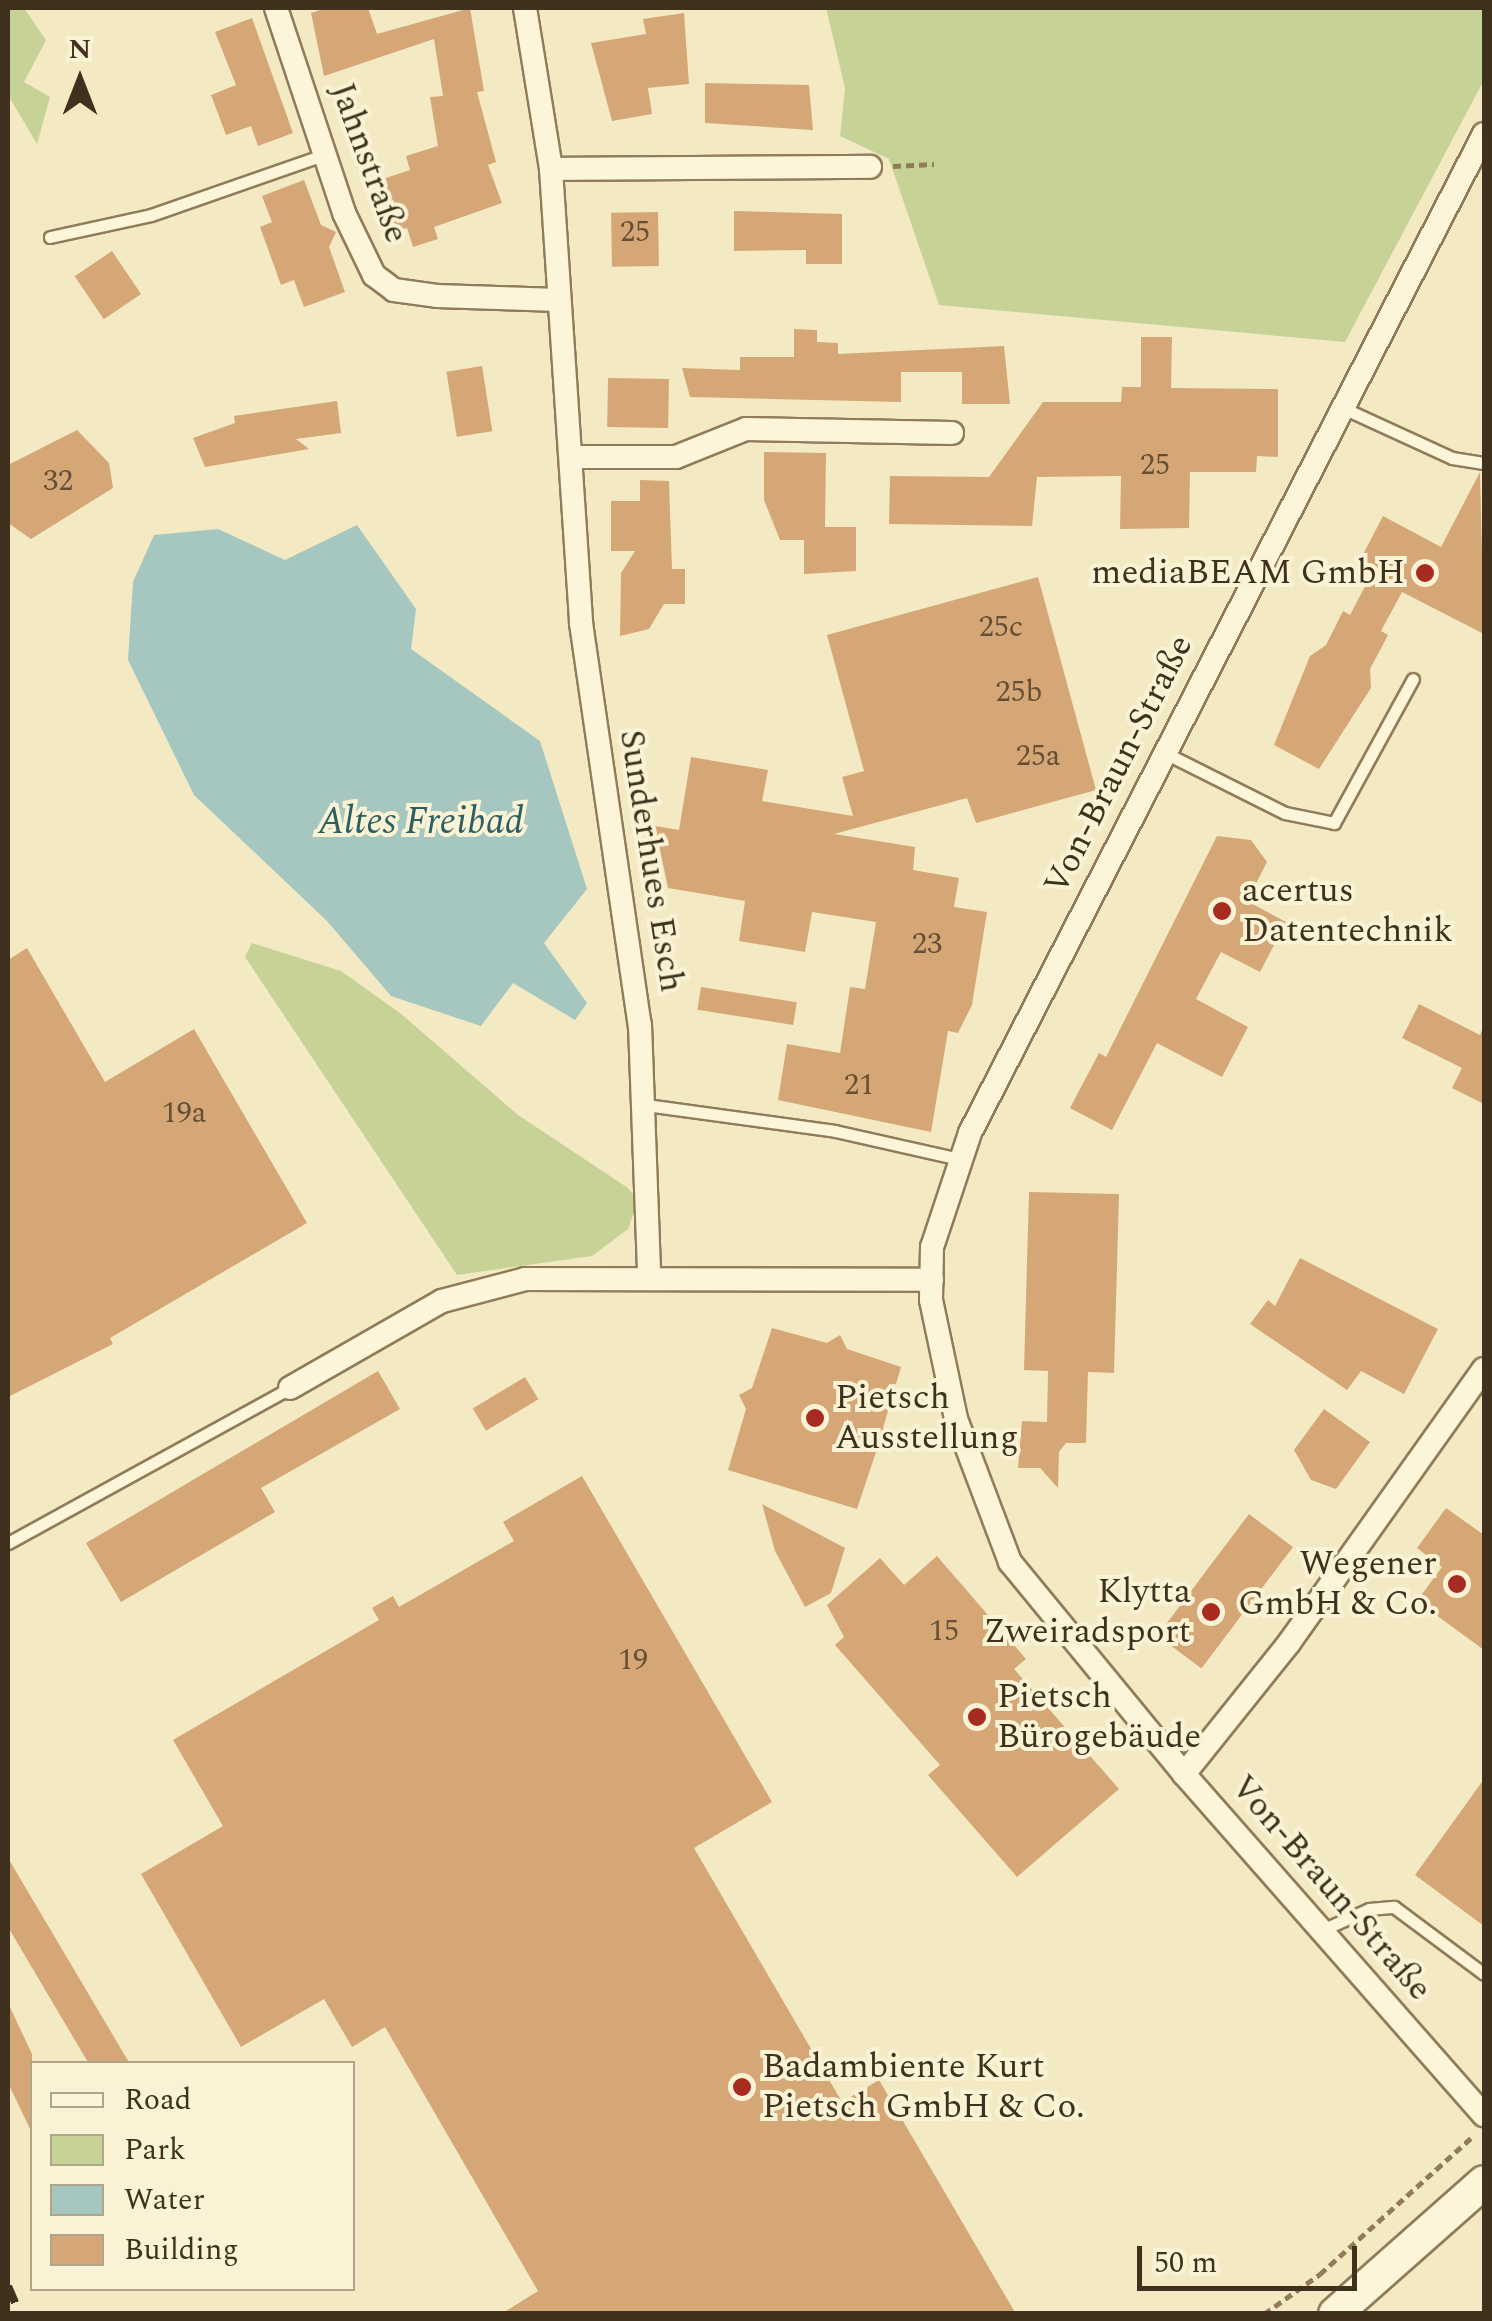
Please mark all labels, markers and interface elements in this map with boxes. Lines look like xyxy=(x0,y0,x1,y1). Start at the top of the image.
text: N xyxy=(69,28,91,71)
north arrow xyxy=(30,30,130,130)
street label: Jahnstraße xyxy=(321,77,417,249)
house number: 25 xyxy=(620,214,650,250)
house number: 25 xyxy=(1140,447,1170,483)
house number: 32 xyxy=(43,463,73,499)
place label: mediaBEAM GmbH xyxy=(1091,552,1405,594)
marker: mediaBEAM GmbH xyxy=(1414,562,1436,584)
house number: 25c xyxy=(979,609,1023,645)
street label: Von-Braun-Straße xyxy=(1036,628,1202,902)
house number: 25b xyxy=(996,674,1042,710)
street label: Sunderhues Esch xyxy=(610,727,692,995)
house number: 25a xyxy=(1016,738,1060,774)
water label: Altes Freibad xyxy=(318,800,524,846)
place label: acertus Datentechnik xyxy=(1242,870,1453,952)
marker: acertus Datentechnik xyxy=(1211,900,1233,922)
house number: 23 xyxy=(912,926,942,962)
house number: 21 xyxy=(844,1067,874,1103)
house number: 19a xyxy=(162,1095,206,1131)
place label: Pietsch Ausstellung xyxy=(835,1377,1019,1459)
marker: Pietsch Ausstellung xyxy=(804,1407,826,1429)
place label: Wegener GmbH & Co. xyxy=(1238,1543,1437,1625)
place label: Klytta Zweiradsport xyxy=(984,1571,1191,1653)
marker: Wegener GmbH & Co. xyxy=(1446,1573,1468,1595)
marker: Klytta Zweiradsport xyxy=(1200,1601,1222,1623)
house number: 15 xyxy=(929,1613,959,1649)
house number: 19 xyxy=(618,1642,648,1678)
place label: Pietsch Bürogebäude xyxy=(997,1676,1201,1758)
marker: Pietsch Bürogebäude xyxy=(966,1706,988,1728)
street label: Von-Braun-Straße xyxy=(1222,1767,1440,2009)
place label: Badambiente Kurt Pietsch GmbH & Co. xyxy=(762,2046,1085,2128)
legend xyxy=(30,2061,355,2291)
marker: Badambiente Kurt Pietsch GmbH & Co. xyxy=(731,2076,753,2098)
text: Road xyxy=(124,2077,192,2123)
text: Park xyxy=(124,2127,186,2173)
text: Water xyxy=(124,2177,205,2223)
scale bar xyxy=(1142,2226,1362,2288)
text: Building xyxy=(124,2227,239,2273)
text: 50 m xyxy=(1154,2240,1217,2286)

